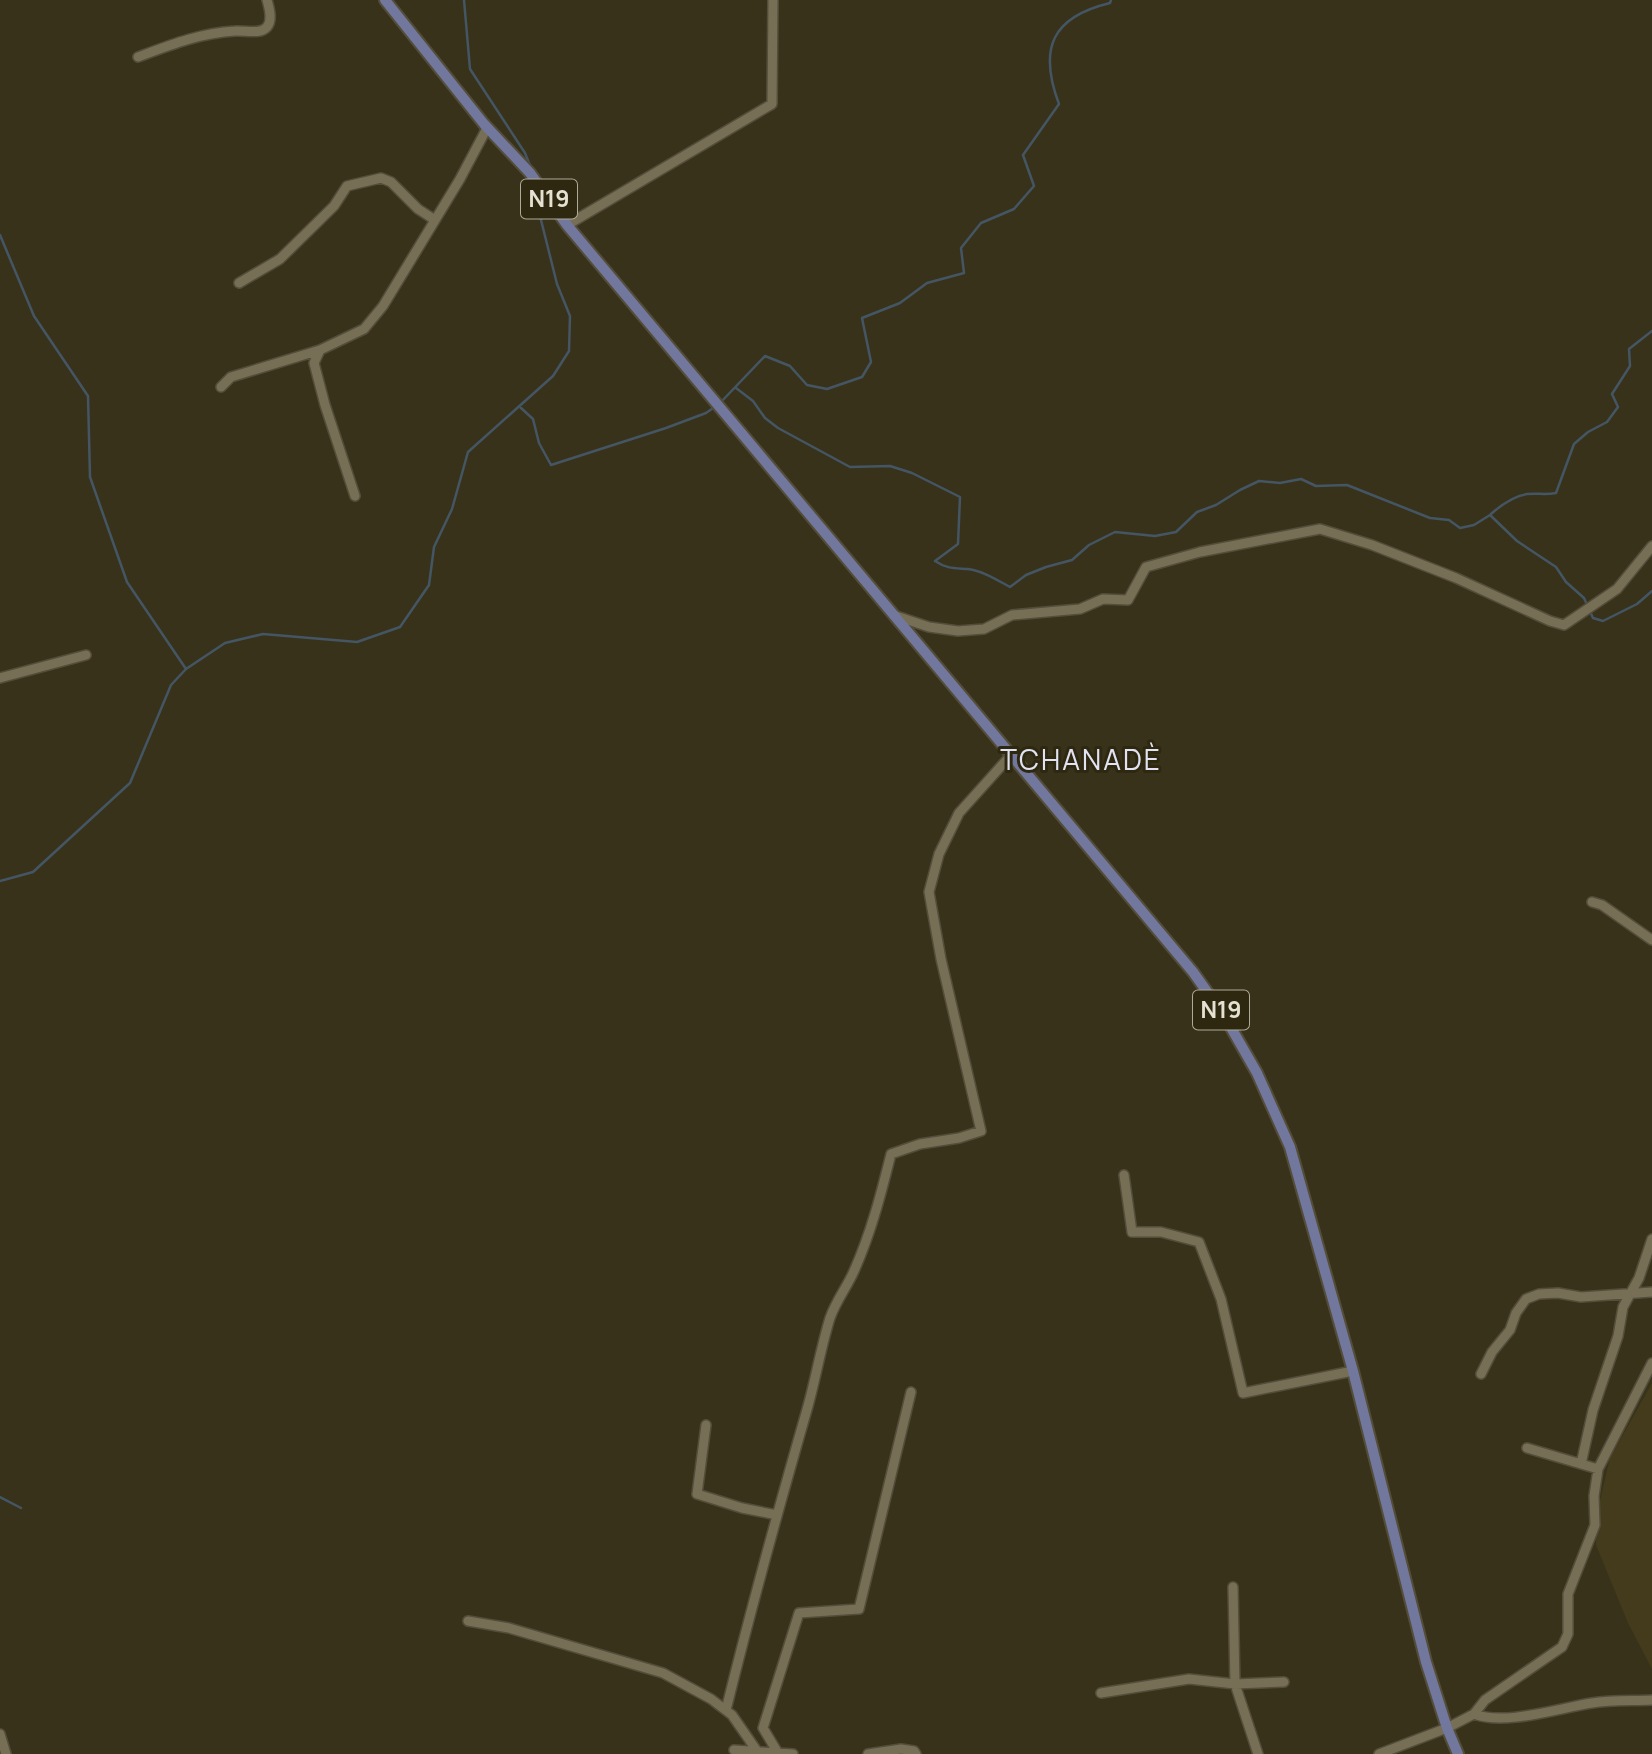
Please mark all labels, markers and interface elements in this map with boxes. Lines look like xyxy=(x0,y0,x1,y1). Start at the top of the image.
road number: N19 xyxy=(521,180,577,218)
district label: TCHANADÈ xyxy=(1000,740,1162,778)
road number: N19 xyxy=(1193,990,1249,1030)

